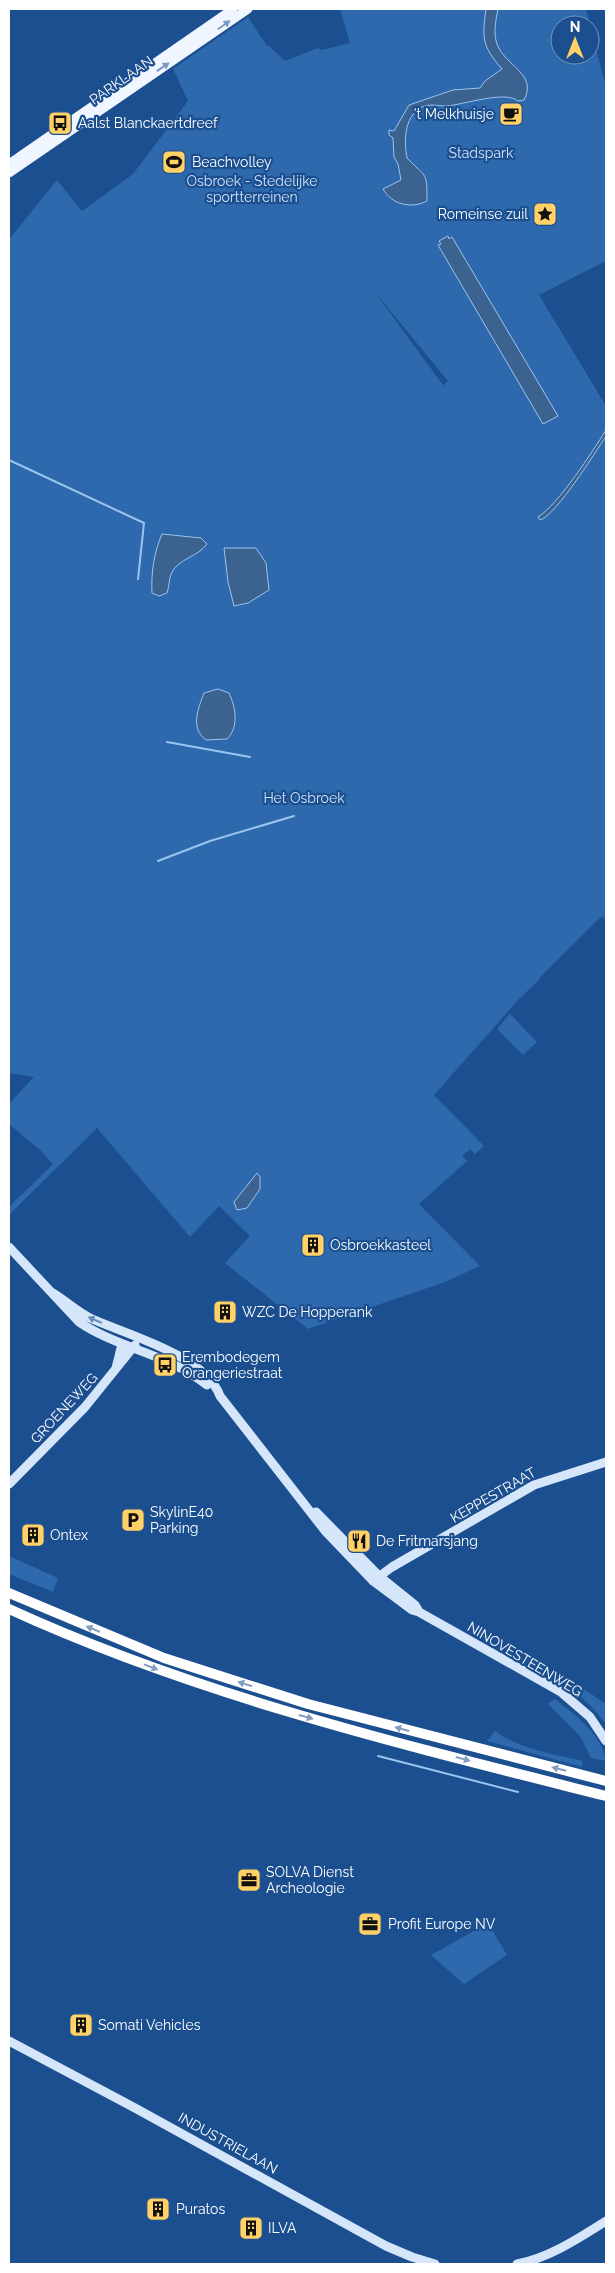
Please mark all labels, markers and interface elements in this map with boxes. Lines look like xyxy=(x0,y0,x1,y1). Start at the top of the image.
north arrow xyxy=(550,15,600,65)
text: N xyxy=(570,19,580,35)
one-way arrow xyxy=(217,20,231,30)
street label: PARKLAAN xyxy=(86,52,156,108)
one-way arrow xyxy=(156,62,170,72)
cafe icon: 't Melkhuisje xyxy=(498,101,524,127)
place label: 't Melkhuisje xyxy=(414,106,494,122)
bus stop icon: Aalst Blanckaertdreef xyxy=(47,110,73,136)
place label: Aalst Blanckaertdreef xyxy=(78,115,219,131)
park label: Stadspark xyxy=(449,145,514,161)
sports icon: Beachvolley xyxy=(161,149,187,175)
place label: Beachvolley xyxy=(192,154,272,170)
park label: Osbroek - Stedelijke sportterreinen xyxy=(187,173,317,205)
place icon: Romeinse zuil xyxy=(532,201,558,227)
place label: Romeinse zuil xyxy=(438,206,528,222)
park label: Het Osbroek xyxy=(263,790,345,806)
building icon: Osbroekkasteel xyxy=(300,1232,326,1258)
place label: Osbroekkasteel xyxy=(330,1237,431,1253)
building icon: WZC De Hopperank xyxy=(212,1299,238,1325)
place label: WZC De Hopperank xyxy=(242,1304,373,1320)
one-way arrow xyxy=(88,1315,102,1323)
place label: Erembodegem Orangeriestraat xyxy=(182,1349,283,1381)
bus stop icon: Erembodegem Orangeriestraat xyxy=(152,1352,178,1378)
street label: GROENEWEG xyxy=(27,1369,101,1447)
street label: KEPPESTRAAT xyxy=(447,1464,539,1526)
place label: SkylinE40 Parking xyxy=(150,1504,213,1536)
parking icon: SkylinE40 Parking xyxy=(120,1507,146,1533)
building icon: Ontex xyxy=(20,1522,46,1548)
place label: Ontex xyxy=(50,1527,88,1543)
restaurant icon: De Fritmarsjang xyxy=(346,1528,372,1554)
place label: De Fritmarsjang xyxy=(376,1533,478,1549)
street label: NINOVESTEENWEG xyxy=(465,1618,585,1700)
one-way arrow xyxy=(85,1625,100,1632)
one-way arrow xyxy=(144,1663,159,1671)
one-way arrow xyxy=(238,1679,253,1687)
one-way arrow xyxy=(298,1713,313,1721)
one-way arrow xyxy=(394,1724,409,1732)
one-way arrow xyxy=(455,1755,470,1763)
one-way arrow xyxy=(551,1765,567,1773)
place label: SOLVA Dienst Archeologie xyxy=(266,1864,354,1896)
office icon: SOLVA Dienst Archeologie xyxy=(236,1867,262,1893)
office icon: Profit Europe NV xyxy=(357,1911,383,1937)
place label: Profit Europe NV xyxy=(388,1916,496,1932)
building icon: Somati Vehicles xyxy=(68,2012,94,2038)
place label: Somati Vehicles xyxy=(98,2017,201,2033)
street label: INDUSTRIELAAN xyxy=(176,2109,280,2177)
building icon: Puratos xyxy=(145,2196,171,2222)
place label: Puratos xyxy=(176,2201,225,2217)
building icon: ILVA xyxy=(238,2215,264,2241)
place label: ILVA xyxy=(268,2220,297,2236)

